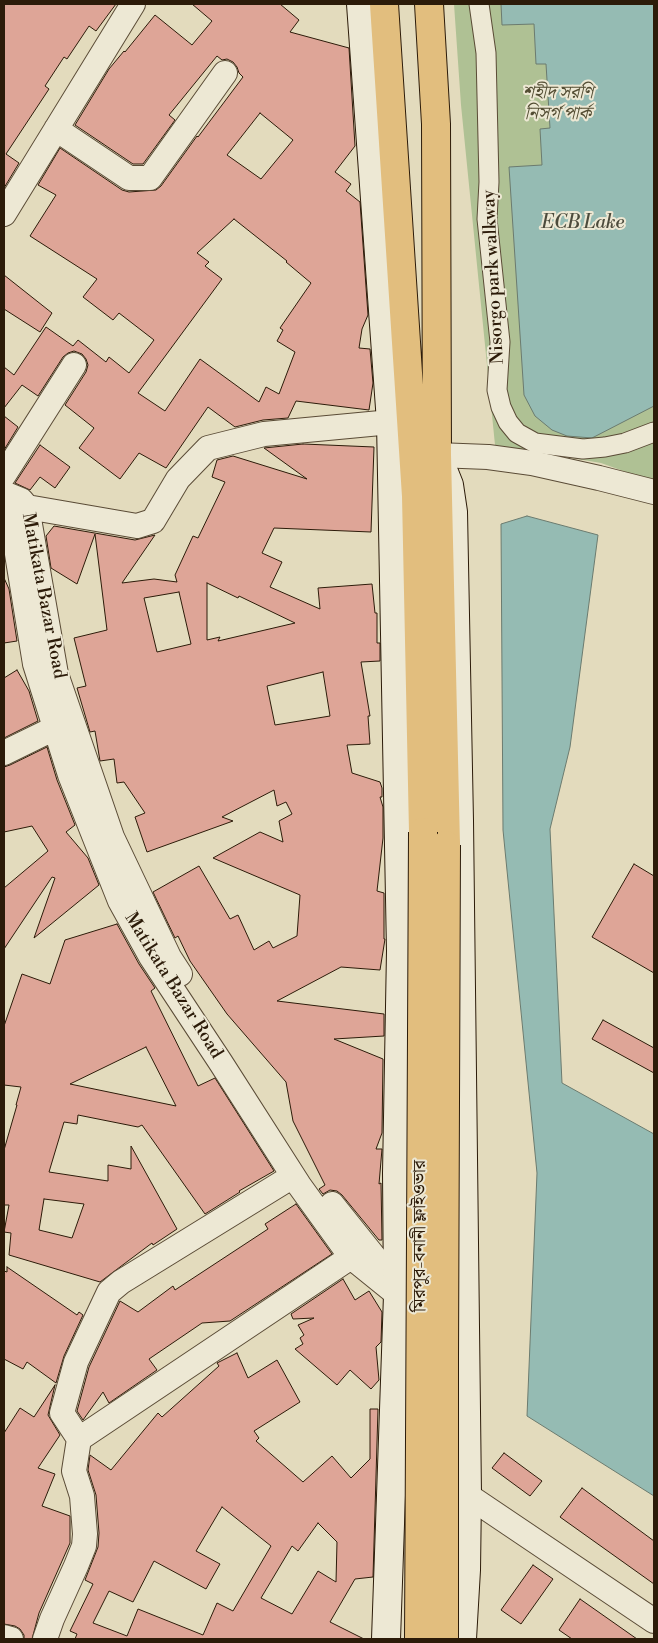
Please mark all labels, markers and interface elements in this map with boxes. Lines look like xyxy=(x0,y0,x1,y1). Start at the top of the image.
park label: শহীদ সরণি নিসর্গ পার্ক xyxy=(523,83,593,126)
street label: Nisorgo park walkway xyxy=(479,189,509,365)
water label: ECB Lake xyxy=(542,212,624,234)
street label: Matikata Bazar Road xyxy=(16,511,70,681)
street label: Matikata Bazar Road xyxy=(119,909,227,1063)
street label: মিরপুর-বনানী ফ্লাইওভার xyxy=(410,1160,432,1312)

